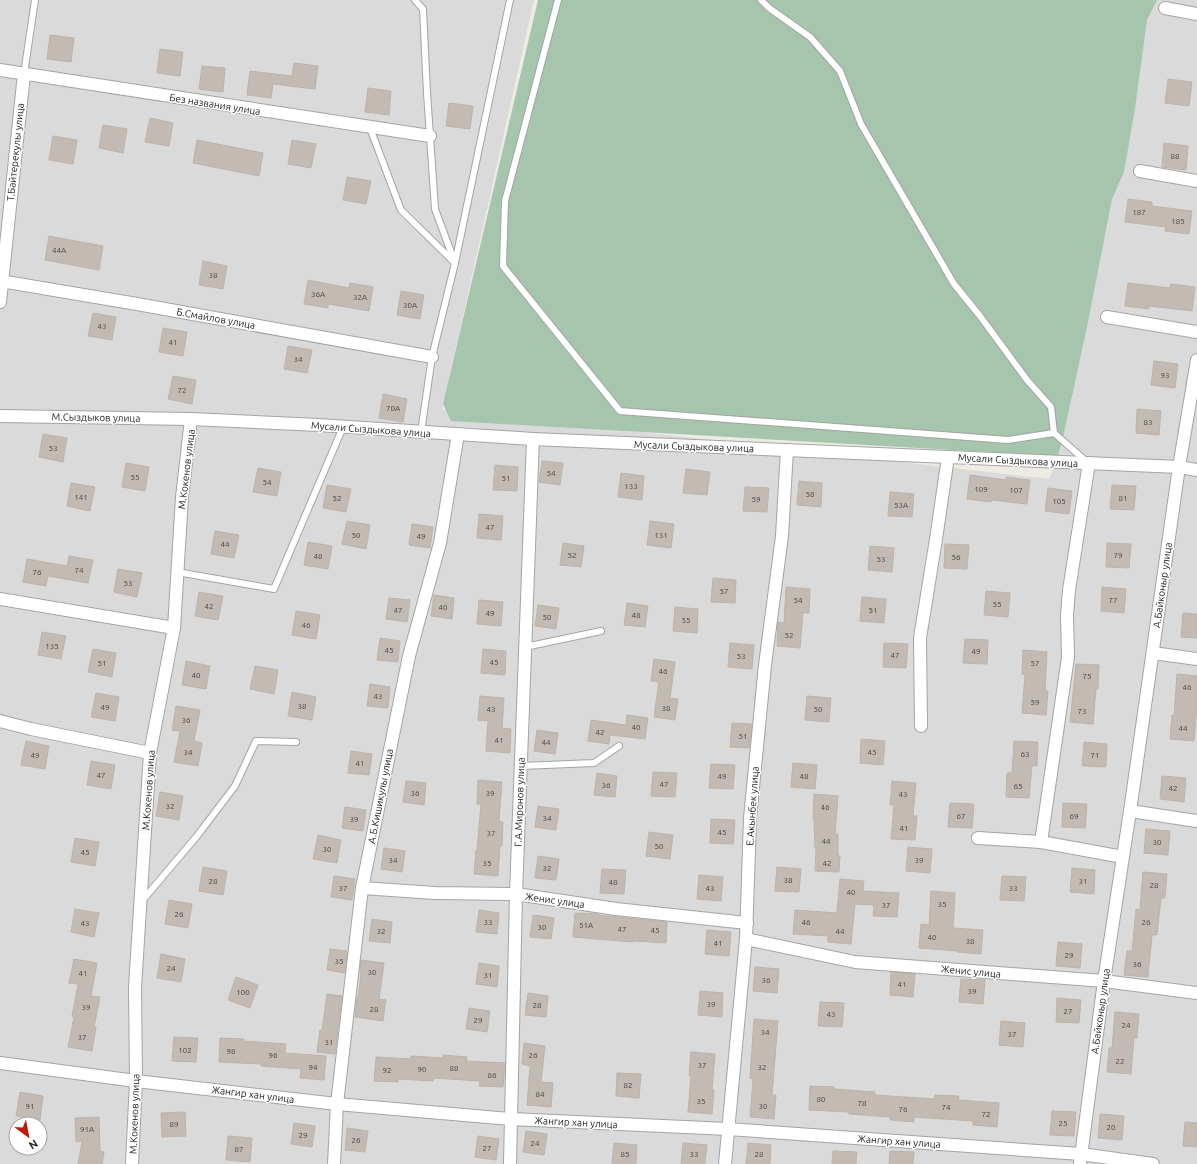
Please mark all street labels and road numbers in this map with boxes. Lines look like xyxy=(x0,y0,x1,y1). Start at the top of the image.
street label: Без названия улица xyxy=(169,92,261,117)
street label: Т.Байтерекулы улица xyxy=(5,102,26,202)
street label: Б.Смайлов улица xyxy=(176,306,256,331)
street label: М.Сыздыков улица xyxy=(52,411,140,424)
street label: Мусали Сыздыкова улица xyxy=(311,420,431,439)
street label: М.Кокенов улица xyxy=(176,428,197,510)
street label: Мусали Сыздыкова улица xyxy=(634,439,754,454)
street label: Мусали Сыздыкова улица xyxy=(958,452,1078,469)
street label: А.Байконыр улица xyxy=(1151,542,1174,628)
street label: А.Б.Кишикулы улица xyxy=(366,748,395,845)
street label: М.Кокенов улица xyxy=(140,750,157,831)
street label: Г.А.Миронов улица xyxy=(512,757,527,847)
street label: Е.Акынбек улица xyxy=(744,766,761,846)
street label: Женис улица xyxy=(524,891,585,910)
street label: Женис улица xyxy=(941,963,1001,980)
street label: А.Байконыр улица xyxy=(1089,968,1112,1054)
street label: М.Кокенов улица xyxy=(128,1074,141,1154)
street label: Жангир хан улица xyxy=(211,1084,295,1105)
street label: Жангир хан улица xyxy=(534,1115,618,1130)
street label: Жангир хан улица xyxy=(857,1133,941,1150)

